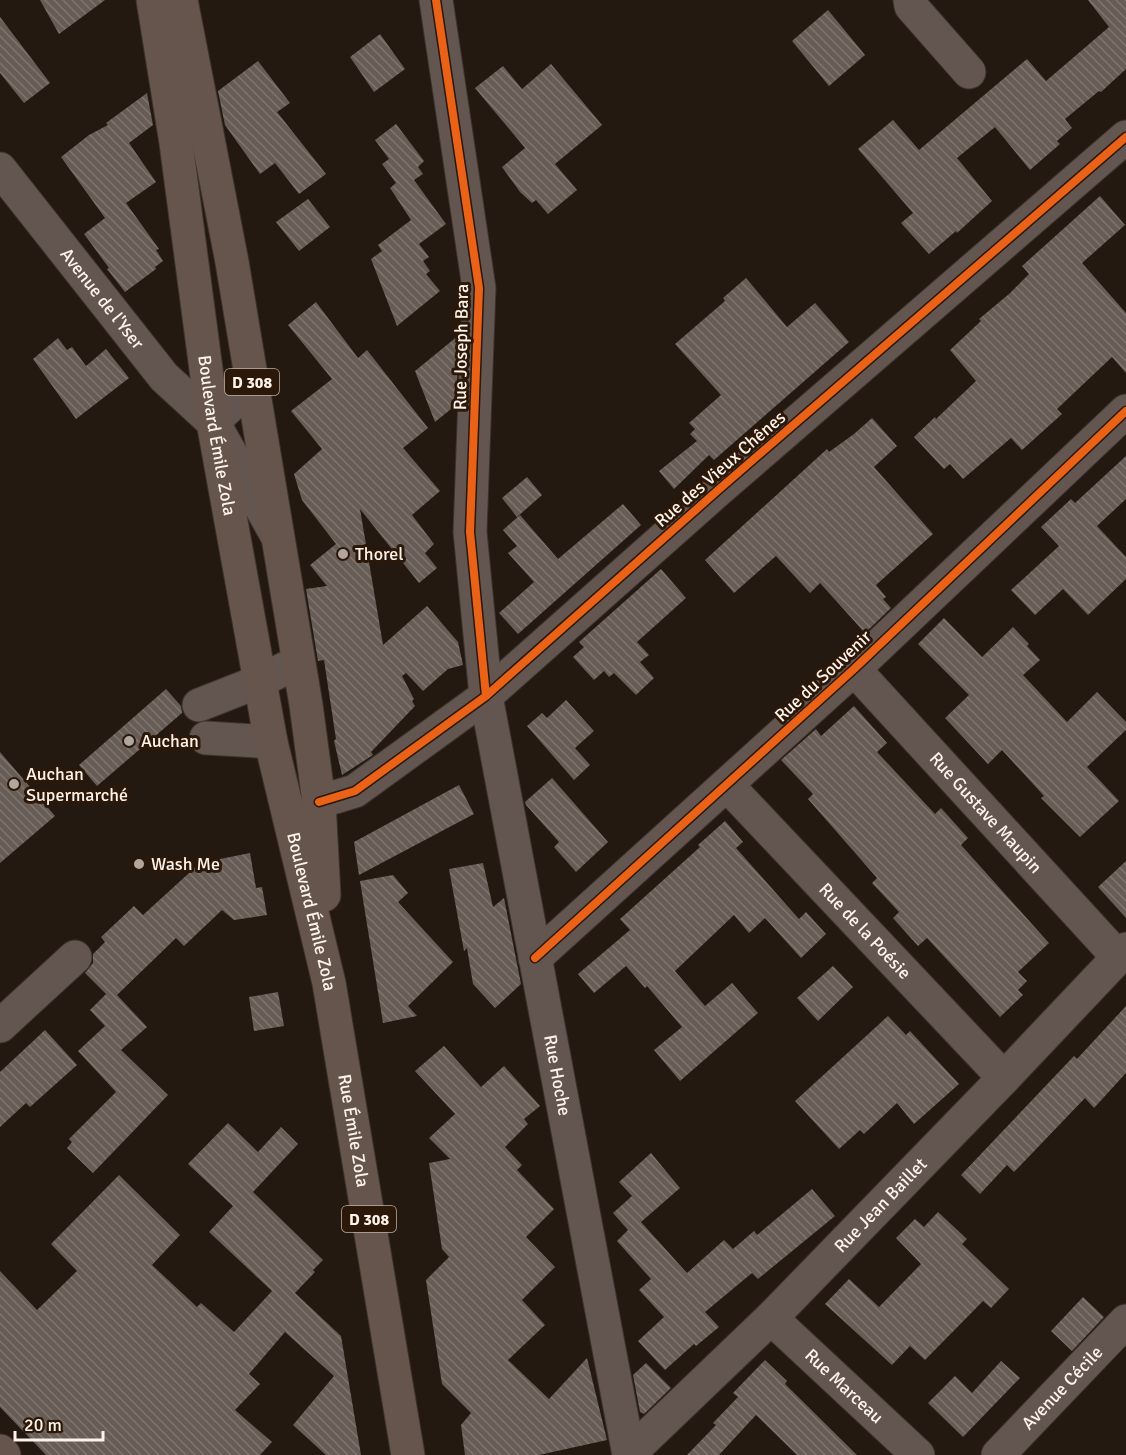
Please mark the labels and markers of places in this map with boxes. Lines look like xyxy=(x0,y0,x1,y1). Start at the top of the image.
place label: Thorel xyxy=(355,543,404,565)
marker: Thorel xyxy=(336,547,350,561)
place label: Auchan xyxy=(141,730,199,752)
marker: Auchan xyxy=(122,734,136,748)
place label: Auchan Supermarché xyxy=(26,763,128,806)
marker: Auchan Supermarché xyxy=(7,777,21,791)
place label: Wash Me xyxy=(151,853,220,875)
marker: Wash Me xyxy=(132,857,146,871)

